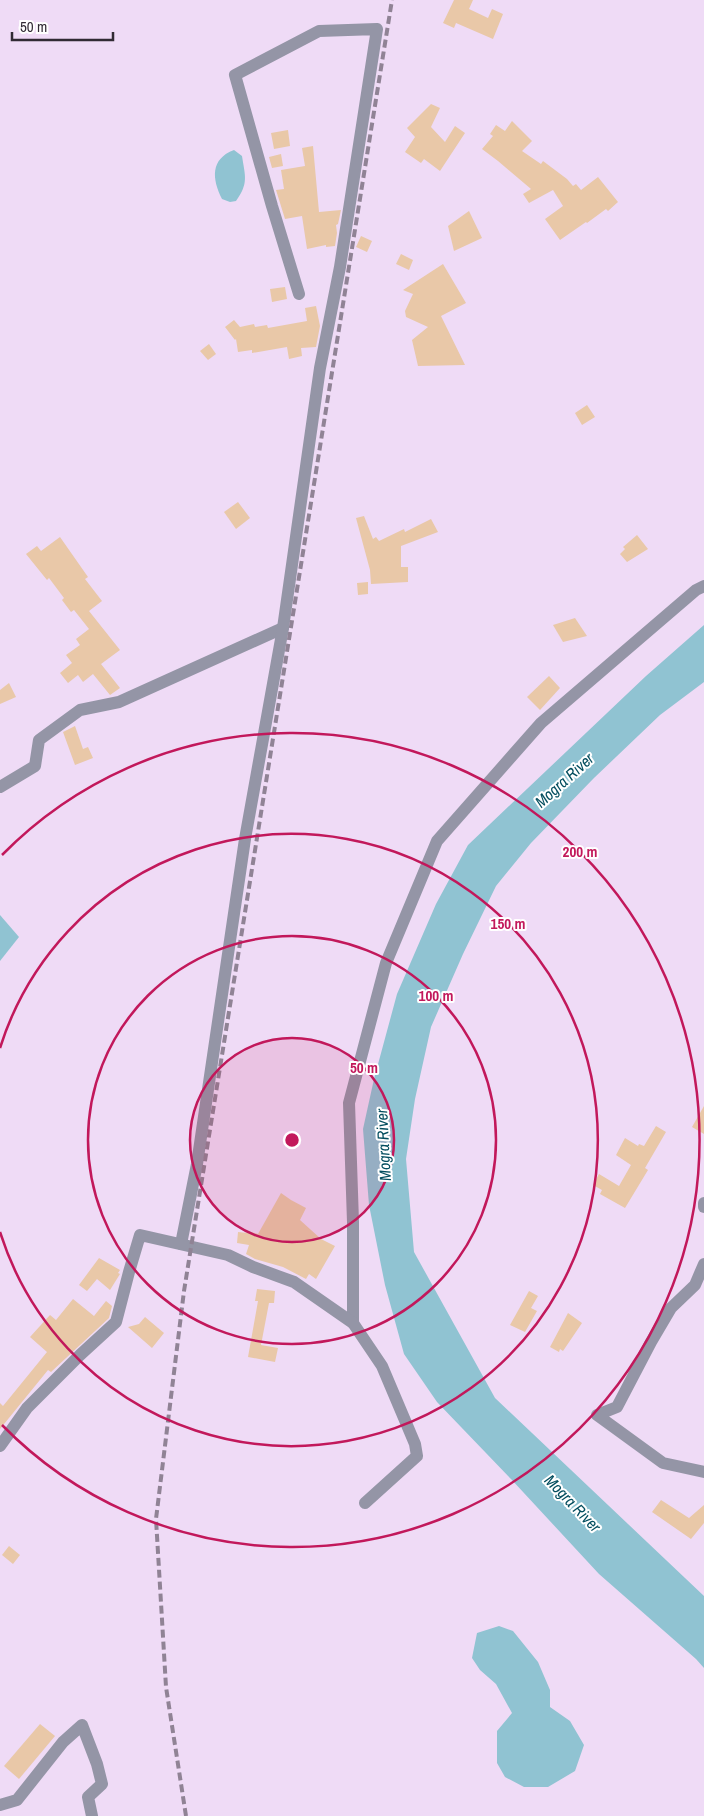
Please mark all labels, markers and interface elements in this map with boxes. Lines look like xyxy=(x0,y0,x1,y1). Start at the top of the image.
scale bar xyxy=(12,10,114,42)
text: 50 m xyxy=(20,16,47,37)
water label: Mogra River xyxy=(530,747,599,812)
text: 200 m xyxy=(563,841,597,862)
text: 150 m xyxy=(491,913,525,934)
text: 100 m xyxy=(419,985,453,1006)
text: 50 m xyxy=(350,1057,378,1078)
water label: Mogra River xyxy=(370,1108,396,1182)
centre of rings xyxy=(283,1131,301,1149)
water label: Mogra River xyxy=(540,1469,606,1537)

